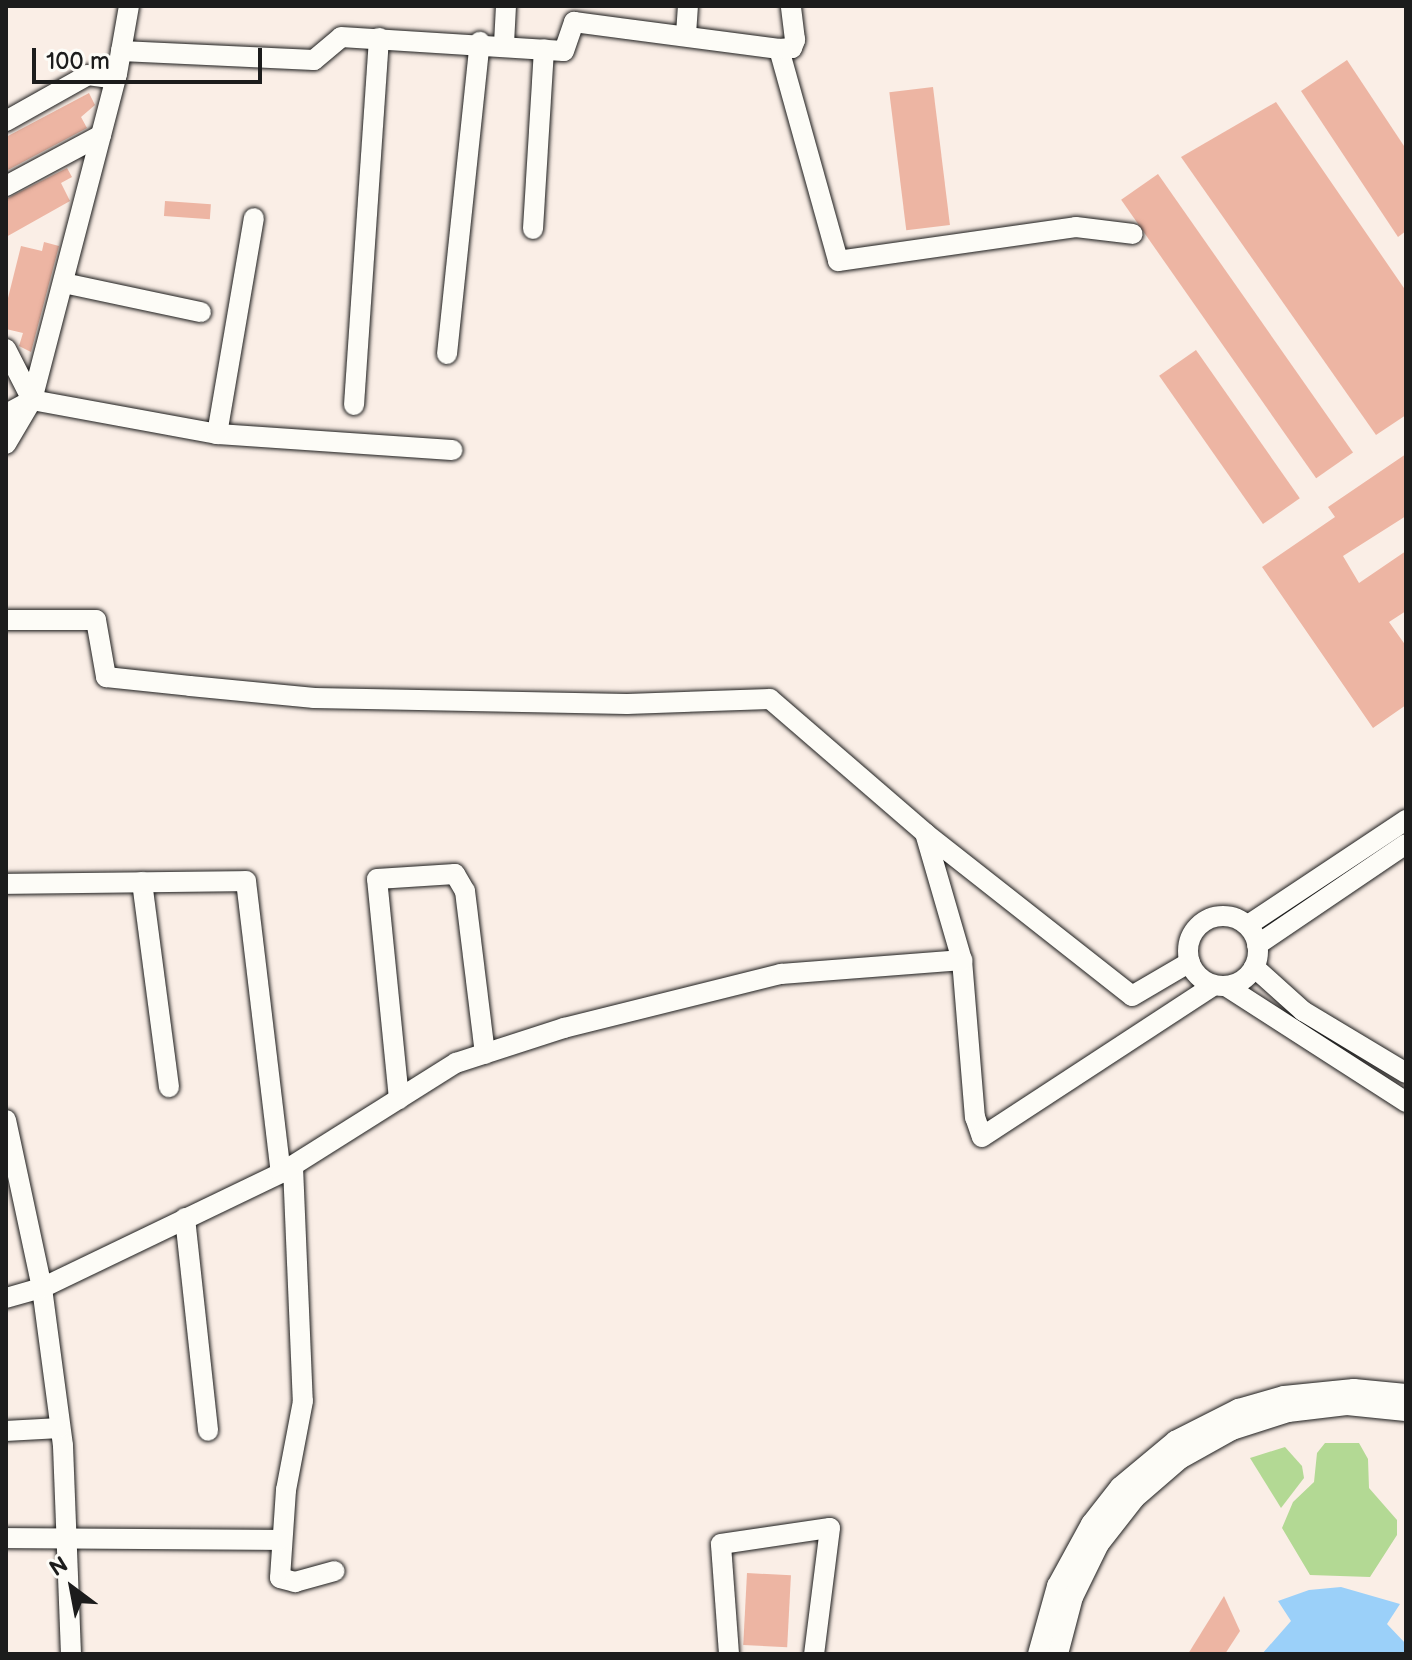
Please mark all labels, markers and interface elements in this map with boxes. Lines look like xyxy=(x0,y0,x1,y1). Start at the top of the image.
scale bar xyxy=(36,32,266,82)
text: 100 m xyxy=(46,47,110,76)
north arrow xyxy=(32,1548,112,1628)
text: N xyxy=(45,1551,73,1583)

